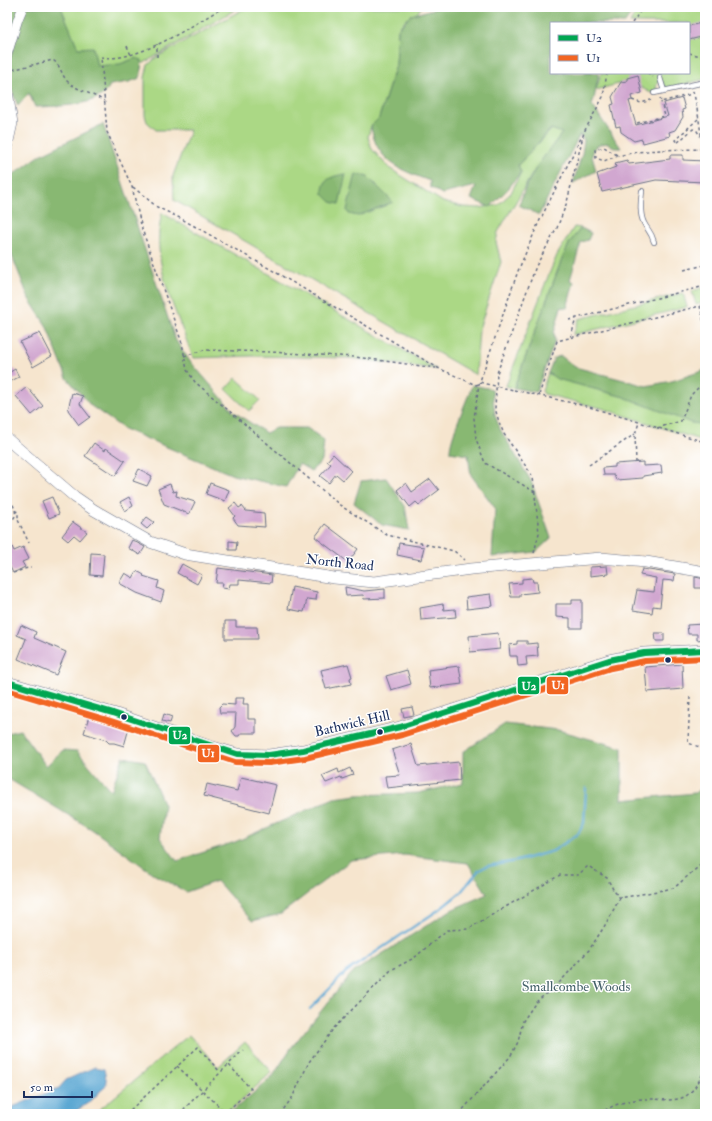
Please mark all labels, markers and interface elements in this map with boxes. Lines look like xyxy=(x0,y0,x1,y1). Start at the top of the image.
legend xyxy=(550,22,690,74)
text: U2 xyxy=(586,31,602,46)
text: U1 xyxy=(586,51,600,66)
street label: North Road xyxy=(305,550,375,575)
unlabelled marker xyxy=(663,655,673,665)
line badge: U2 xyxy=(517,676,540,695)
line badge: U1 xyxy=(546,676,569,695)
text: U1 xyxy=(551,679,565,692)
text: U2 xyxy=(522,680,537,693)
street label: Bathwick Hill xyxy=(313,706,392,740)
unlabelled marker xyxy=(119,712,129,722)
line badge: U2 xyxy=(168,726,191,745)
unlabelled marker xyxy=(375,727,385,737)
text: U2 xyxy=(173,729,188,742)
line badge: U1 xyxy=(197,744,220,763)
text: U1 xyxy=(201,747,215,760)
park label: Smallcombe Woods xyxy=(522,978,630,995)
scale bar xyxy=(24,1073,92,1099)
text: 50 m xyxy=(30,1080,54,1095)

